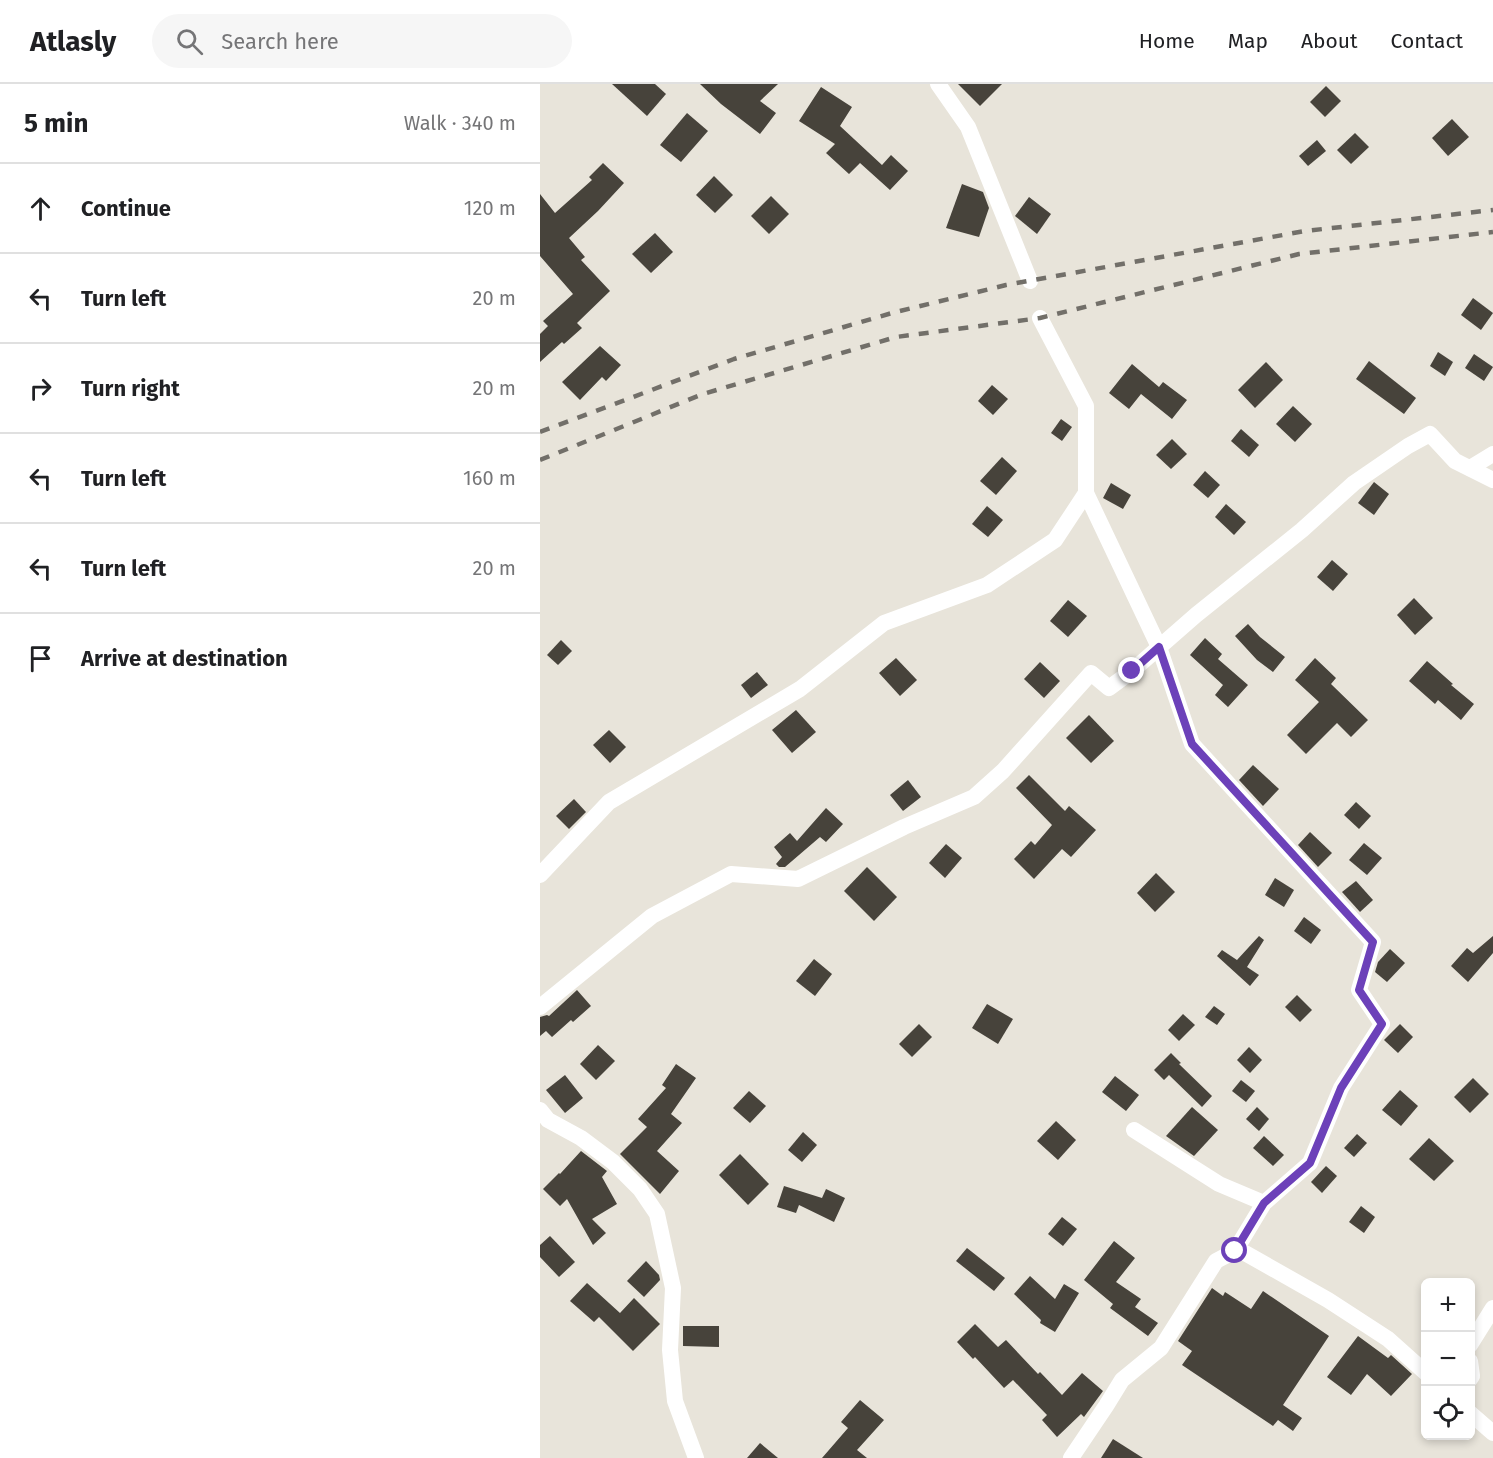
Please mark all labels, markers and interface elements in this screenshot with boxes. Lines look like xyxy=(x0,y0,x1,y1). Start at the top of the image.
search box xyxy=(152,14,572,68)
text: Atlasly xyxy=(30,25,116,58)
icon: search xyxy=(173,25,206,58)
text: Search here xyxy=(221,28,339,55)
text: Home xyxy=(1139,28,1195,54)
text: Map xyxy=(1228,28,1268,54)
text: About xyxy=(1301,28,1358,54)
text: Contact xyxy=(1391,28,1463,54)
text: 5 min xyxy=(24,108,88,139)
text: Walk · 340 m xyxy=(404,111,516,135)
icon: ahead xyxy=(24,192,57,225)
text: Continue xyxy=(81,195,171,222)
text: 120 m xyxy=(464,196,516,220)
icon: left xyxy=(24,282,57,315)
text: Turn left xyxy=(81,285,166,312)
text: 20 m xyxy=(473,286,516,310)
icon: right xyxy=(24,372,57,405)
text: Turn right xyxy=(81,375,180,402)
text: 20 m xyxy=(473,376,516,400)
icon: left xyxy=(24,462,57,495)
text: Turn left xyxy=(81,465,166,492)
text: 160 m xyxy=(463,466,516,490)
icon: left xyxy=(24,552,57,585)
text: Turn left xyxy=(81,555,166,582)
text: 20 m xyxy=(473,556,516,580)
icon: arrive xyxy=(24,642,57,675)
text: Arrive at destination xyxy=(81,645,288,672)
route end xyxy=(1118,657,1144,683)
route start xyxy=(1221,1237,1247,1263)
map controls xyxy=(1421,1278,1475,1440)
button: + xyxy=(1421,1278,1475,1332)
button: − xyxy=(1421,1332,1475,1386)
button: locate xyxy=(1421,1386,1475,1440)

